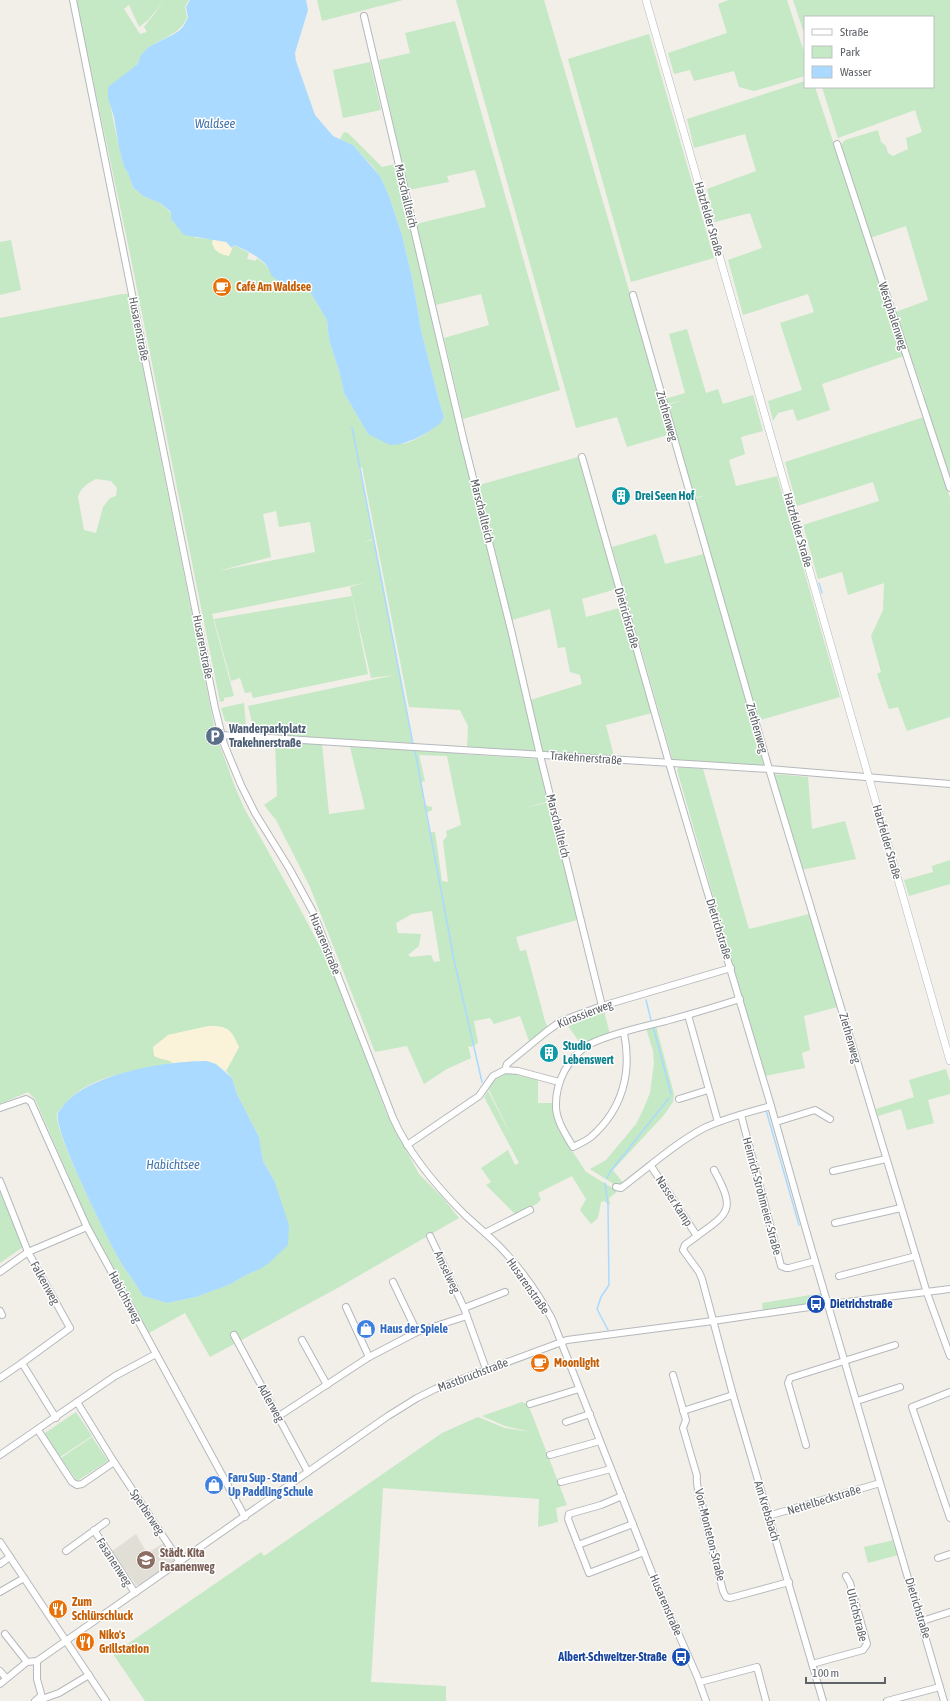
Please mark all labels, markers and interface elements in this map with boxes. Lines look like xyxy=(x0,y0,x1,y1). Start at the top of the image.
legend xyxy=(804,16,934,88)
text: Straße xyxy=(840,25,868,39)
text: Park xyxy=(840,45,861,59)
text: Wasser xyxy=(840,65,872,79)
water label: Waldsee xyxy=(195,116,235,131)
street label: Marschallteich xyxy=(392,163,420,229)
street label: Hatzfelder Straße xyxy=(692,180,726,258)
cafe icon: Café Am Waldsee xyxy=(211,276,233,298)
place label: Café Am Waldsee xyxy=(236,280,312,294)
street label: Westphalenweg xyxy=(875,280,911,353)
street label: Husarenstraße xyxy=(126,296,152,362)
street label: Ziethenweg xyxy=(653,389,681,444)
street label: Marschallteich xyxy=(467,478,497,544)
building icon: Drei Seen Hof xyxy=(610,485,632,507)
place label: Drei Seen Hof xyxy=(635,489,695,503)
street label: Hatzfelder Straße xyxy=(781,491,815,569)
street label: Dietrichstraße xyxy=(612,586,642,650)
street label: Husarenstraße xyxy=(190,614,216,680)
street label: Ziethenweg xyxy=(743,701,771,756)
place label: Wanderparkplatz Trakehnerstraße xyxy=(228,722,306,750)
parking icon: Wanderparkplatz Trakehnerstraße xyxy=(204,725,226,747)
street label: Trakehnerstraße xyxy=(549,748,623,768)
street label: Marschallteich xyxy=(543,793,573,859)
street label: Hatzfelder Straße xyxy=(870,803,904,881)
street label: Dietrichstraße xyxy=(703,897,735,961)
street label: Husarenstraße xyxy=(306,911,344,977)
street label: Kürassierweg xyxy=(555,997,616,1031)
street label: Ziethenweg xyxy=(836,1011,864,1066)
place label: Studio Lebenswert xyxy=(563,1039,614,1067)
building icon: Studio Lebenswert xyxy=(538,1042,560,1064)
street label: Heinrich-Strohmeier-Straße xyxy=(740,1136,784,1256)
water label: Habichtsee xyxy=(146,1157,200,1172)
street label: Nasser Kamp xyxy=(653,1173,696,1229)
street label: Amselweg xyxy=(431,1249,463,1296)
street label: Husarenstraße xyxy=(504,1255,552,1317)
street label: Falkenweg xyxy=(27,1259,63,1308)
street label: Habichtsweg xyxy=(106,1269,145,1326)
bus stop icon: Dietrichstraße xyxy=(805,1293,827,1315)
place label: Dietrichstraße xyxy=(830,1297,893,1311)
shop icon: Haus der Spiele xyxy=(355,1318,377,1340)
place label: Haus der Spiele xyxy=(380,1322,449,1336)
cafe icon: Moonlight xyxy=(529,1352,551,1374)
street label: Mastbruchstraße xyxy=(436,1355,510,1395)
place label: Moonlight xyxy=(554,1356,600,1370)
street label: Adlerweg xyxy=(255,1382,288,1425)
place label: Faru Sup - Stand Up Paddling Schule xyxy=(228,1471,314,1499)
shop icon: Faru Sup - Stand Up Paddling Schule xyxy=(203,1474,225,1496)
street label: Am Krebsbach xyxy=(751,1479,783,1543)
street label: Nettelbeckstraße xyxy=(785,1482,863,1518)
street label: Sperberweg xyxy=(127,1487,168,1538)
street label: Von-Monteton-Straße xyxy=(692,1487,728,1583)
street label: Fasanenweg xyxy=(93,1535,135,1589)
place label: Städt. Kita Fasanenweg xyxy=(160,1546,216,1574)
school or university icon: Städt. Kita Fasanenweg xyxy=(135,1549,157,1571)
street label: Husarenstraße xyxy=(647,1572,685,1638)
street label: Dietrichstraße xyxy=(902,1576,934,1640)
street label: Ulrichstraße xyxy=(844,1587,870,1643)
place label: Zum Schlürschluck xyxy=(72,1595,134,1623)
restaurant icon: Zum Schlürschluck xyxy=(47,1598,69,1620)
place label: Niko's Grillstation xyxy=(99,1628,149,1656)
restaurant icon: Niko's Grillstation xyxy=(74,1631,96,1653)
bus stop icon: Albert-Schweitzer-Straße xyxy=(670,1646,692,1668)
place label: Albert-Schweitzer-Straße xyxy=(557,1650,668,1664)
scale bar xyxy=(806,1659,885,1685)
text: 100 m xyxy=(812,1666,839,1680)

